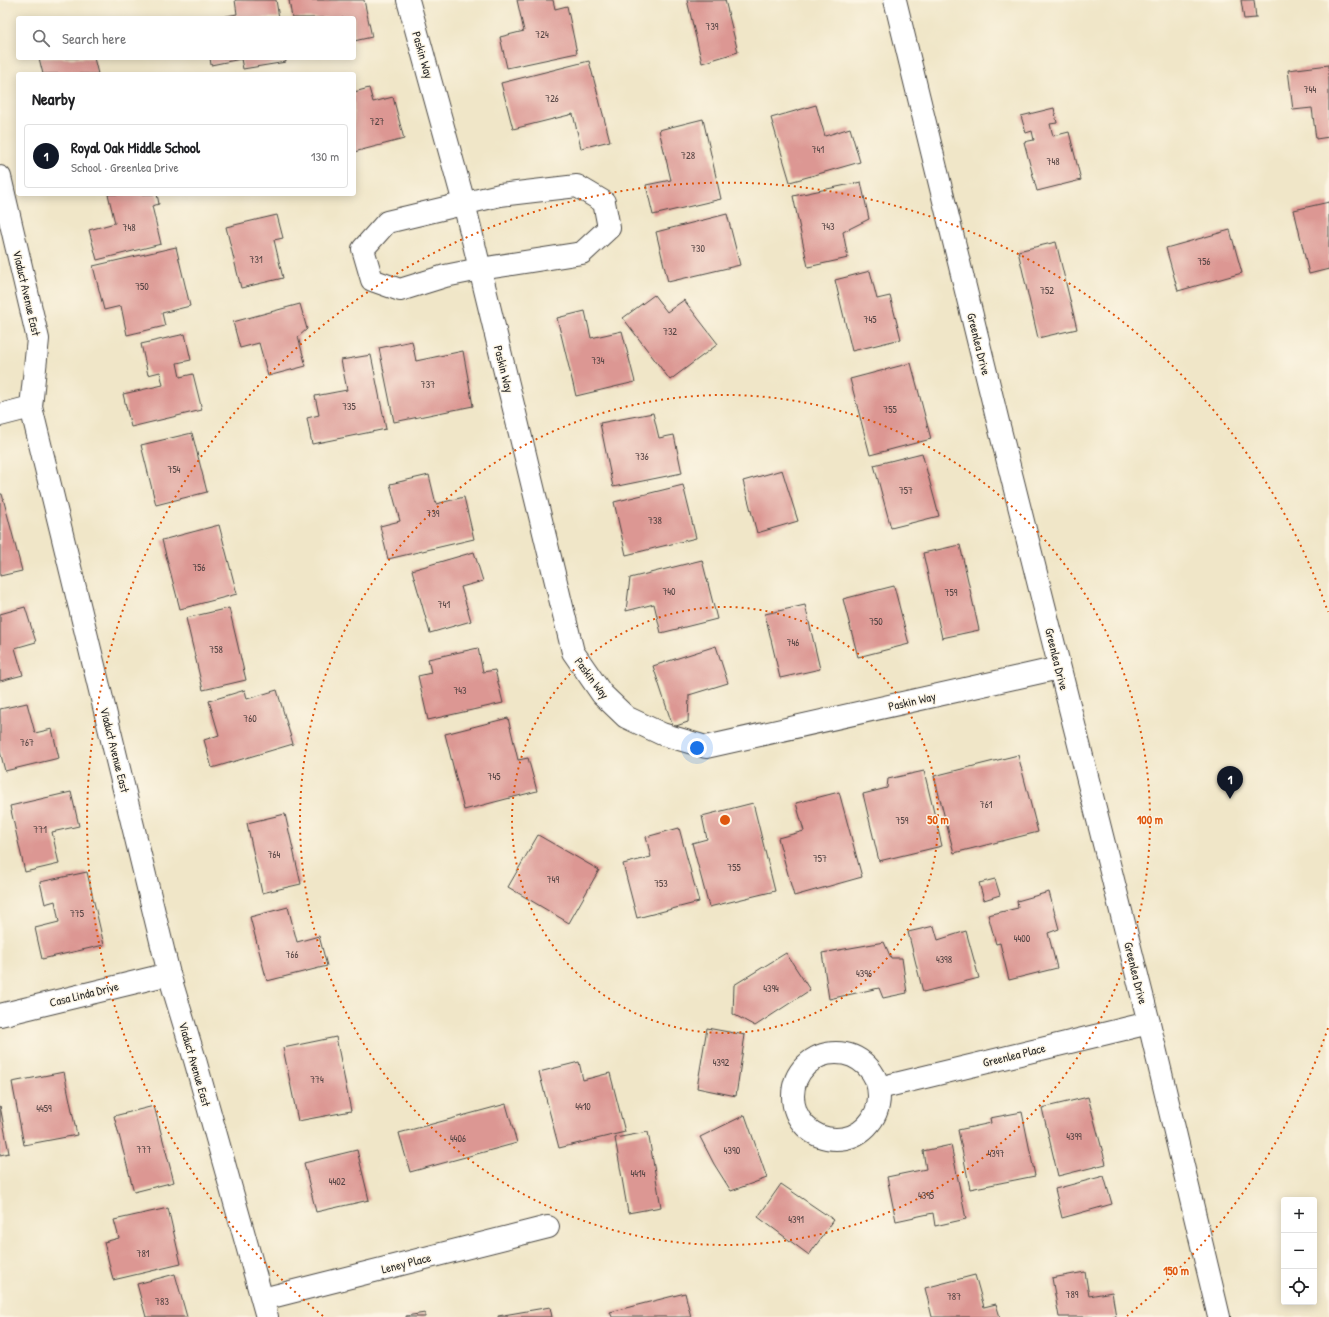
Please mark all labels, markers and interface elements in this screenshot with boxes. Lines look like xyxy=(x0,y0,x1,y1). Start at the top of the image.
search box xyxy=(16,16,356,60)
house number: 739 xyxy=(705,20,719,33)
icon: search xyxy=(30,27,52,49)
text: Search here xyxy=(62,28,126,49)
house number: 724 xyxy=(535,28,549,41)
street label: Paskin Way xyxy=(408,30,438,80)
house number: 744 xyxy=(1304,83,1316,96)
text: Nearby xyxy=(32,87,75,110)
house number: 726 xyxy=(545,92,559,105)
house number: 727 xyxy=(370,115,384,128)
text: Royal Oak Middle School xyxy=(71,137,200,158)
house number: 741 xyxy=(812,143,825,156)
text: 1 xyxy=(44,147,48,165)
text: 130 m xyxy=(311,147,339,165)
house number: 728 xyxy=(681,149,695,162)
house number: 748 xyxy=(1046,155,1060,168)
text: School · Greenlea Drive xyxy=(71,158,179,176)
house number: 743 xyxy=(821,220,835,233)
house number: 748 xyxy=(122,221,136,234)
house number: 730 xyxy=(691,242,705,255)
street label: Viaduct Avenue East xyxy=(9,249,45,338)
house number: 731 xyxy=(249,253,263,266)
house number: 756 xyxy=(1197,255,1211,268)
house number: 750 xyxy=(135,280,149,293)
house number: 752 xyxy=(1040,284,1054,297)
street label: Greenlea Drive xyxy=(963,311,995,377)
house number: 745 xyxy=(864,313,877,326)
house number: 732 xyxy=(663,325,677,338)
street label: Paskin Way xyxy=(490,344,518,394)
house number: 734 xyxy=(591,354,605,367)
house number: 737 xyxy=(421,378,435,391)
house number: 735 xyxy=(342,400,357,413)
house number: 755 xyxy=(883,403,897,416)
house number: 736 xyxy=(635,450,649,463)
house number: 754 xyxy=(168,463,181,476)
house number: 757 xyxy=(899,484,913,497)
house number: 739 xyxy=(426,507,440,520)
house number: 738 xyxy=(648,514,662,527)
house number: 756 xyxy=(192,561,206,574)
house number: 740 xyxy=(662,585,676,598)
house number: 759 xyxy=(945,586,958,599)
house number: 741 xyxy=(438,598,451,611)
house number: 750 xyxy=(869,615,883,628)
street label: Greenlea Drive xyxy=(1041,626,1073,692)
house number: 746 xyxy=(787,636,799,649)
house number: 758 xyxy=(209,643,223,656)
street label: Paskin Way xyxy=(571,654,613,702)
house number: 743 xyxy=(453,684,467,697)
street label: Paskin Way xyxy=(887,687,937,715)
street label: Viaduct Avenue East xyxy=(96,706,134,795)
house number: 760 xyxy=(243,712,257,725)
house number: 767 xyxy=(20,736,34,749)
your location xyxy=(687,738,707,758)
pin: 1 xyxy=(1217,766,1243,799)
house number: 745 xyxy=(488,770,501,783)
house number: 761 xyxy=(980,798,993,811)
text: 50 m xyxy=(927,811,949,828)
text: 100 m xyxy=(1137,811,1163,828)
centre of rings xyxy=(718,813,732,827)
house number: 759 xyxy=(896,814,909,827)
house number: 771 xyxy=(33,823,47,836)
house number: 764 xyxy=(268,848,281,861)
house number: 757 xyxy=(813,852,827,865)
house number: 755 xyxy=(727,861,741,874)
house number: 749 xyxy=(547,873,560,886)
house number: 753 xyxy=(654,877,668,890)
house number: 775 xyxy=(70,907,85,920)
house number: 4400 xyxy=(1014,932,1031,945)
street label: Greenlea Drive xyxy=(1120,940,1152,1006)
house number: 766 xyxy=(286,948,298,961)
house number: 4398 xyxy=(936,953,952,966)
house number: 4396 xyxy=(856,967,872,980)
street label: Casa Linda Drive xyxy=(48,977,121,1011)
house number: 4394 xyxy=(763,982,779,995)
street label: Viaduct Avenue East xyxy=(175,1020,215,1109)
street label: Greenlea Place xyxy=(981,1039,1047,1071)
house number: 4392 xyxy=(713,1056,730,1069)
house number: 774 xyxy=(310,1073,324,1086)
house number: 4410 xyxy=(575,1100,591,1113)
house number: 4459 xyxy=(36,1102,52,1115)
house number: 4399 xyxy=(1066,1130,1082,1143)
house number: 4406 xyxy=(450,1132,466,1145)
house number: 777 xyxy=(137,1143,151,1156)
house number: 4390 xyxy=(724,1144,741,1157)
house number: 4397 xyxy=(988,1147,1004,1160)
house number: 4414 xyxy=(631,1167,646,1180)
house number: 4402 xyxy=(329,1175,346,1188)
house number: 4395 xyxy=(918,1189,935,1202)
map controls xyxy=(1281,1197,1317,1305)
button: + xyxy=(1281,1197,1317,1233)
house number: 4391 xyxy=(788,1213,804,1226)
button: − xyxy=(1281,1233,1317,1269)
house number: 781 xyxy=(137,1247,150,1260)
street label: Leney Place xyxy=(379,1249,433,1277)
text: 150 m xyxy=(1163,1262,1189,1279)
button: locate xyxy=(1281,1269,1317,1305)
house number: 789 xyxy=(1066,1288,1079,1301)
house number: 787 xyxy=(947,1290,961,1303)
house number: 783 xyxy=(155,1295,169,1308)

